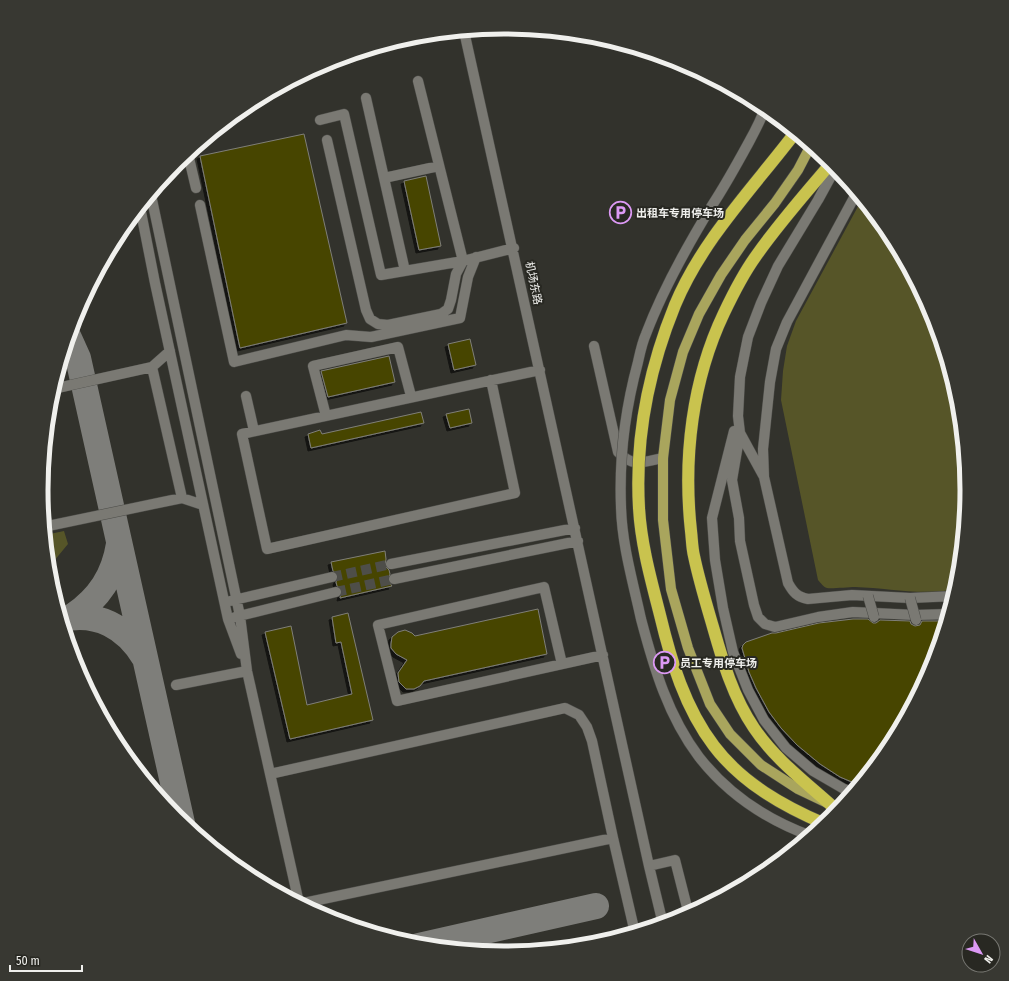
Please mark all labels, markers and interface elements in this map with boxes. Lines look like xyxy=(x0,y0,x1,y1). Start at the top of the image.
parking icon: 出租车专用停车场 xyxy=(608,200,634,226)
place label: 出租车专用停车场 xyxy=(636,207,724,220)
street label: 机场东路 xyxy=(523,260,544,306)
parking icon: 员工专用停车场 xyxy=(652,650,678,676)
place label: 员工专用停车场 xyxy=(680,657,757,670)
north arrow xyxy=(961,933,1001,973)
scale bar xyxy=(10,947,82,973)
text: N xyxy=(981,952,996,966)
text: 50 m xyxy=(16,954,40,968)

